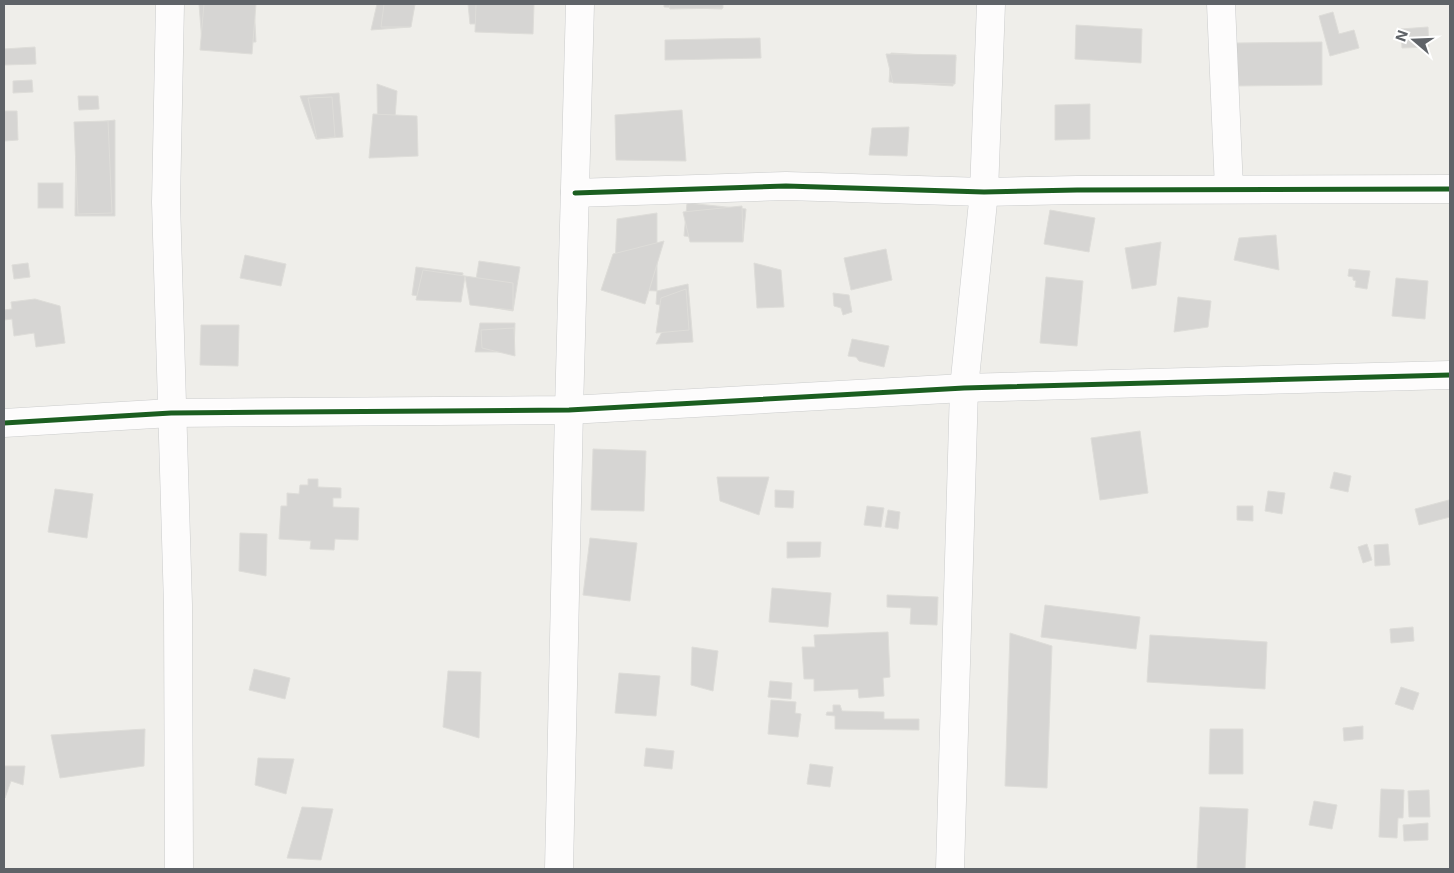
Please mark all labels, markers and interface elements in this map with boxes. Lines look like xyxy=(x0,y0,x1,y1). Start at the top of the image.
north arrow xyxy=(1389,15,1439,65)
text: N xyxy=(1391,28,1411,43)

